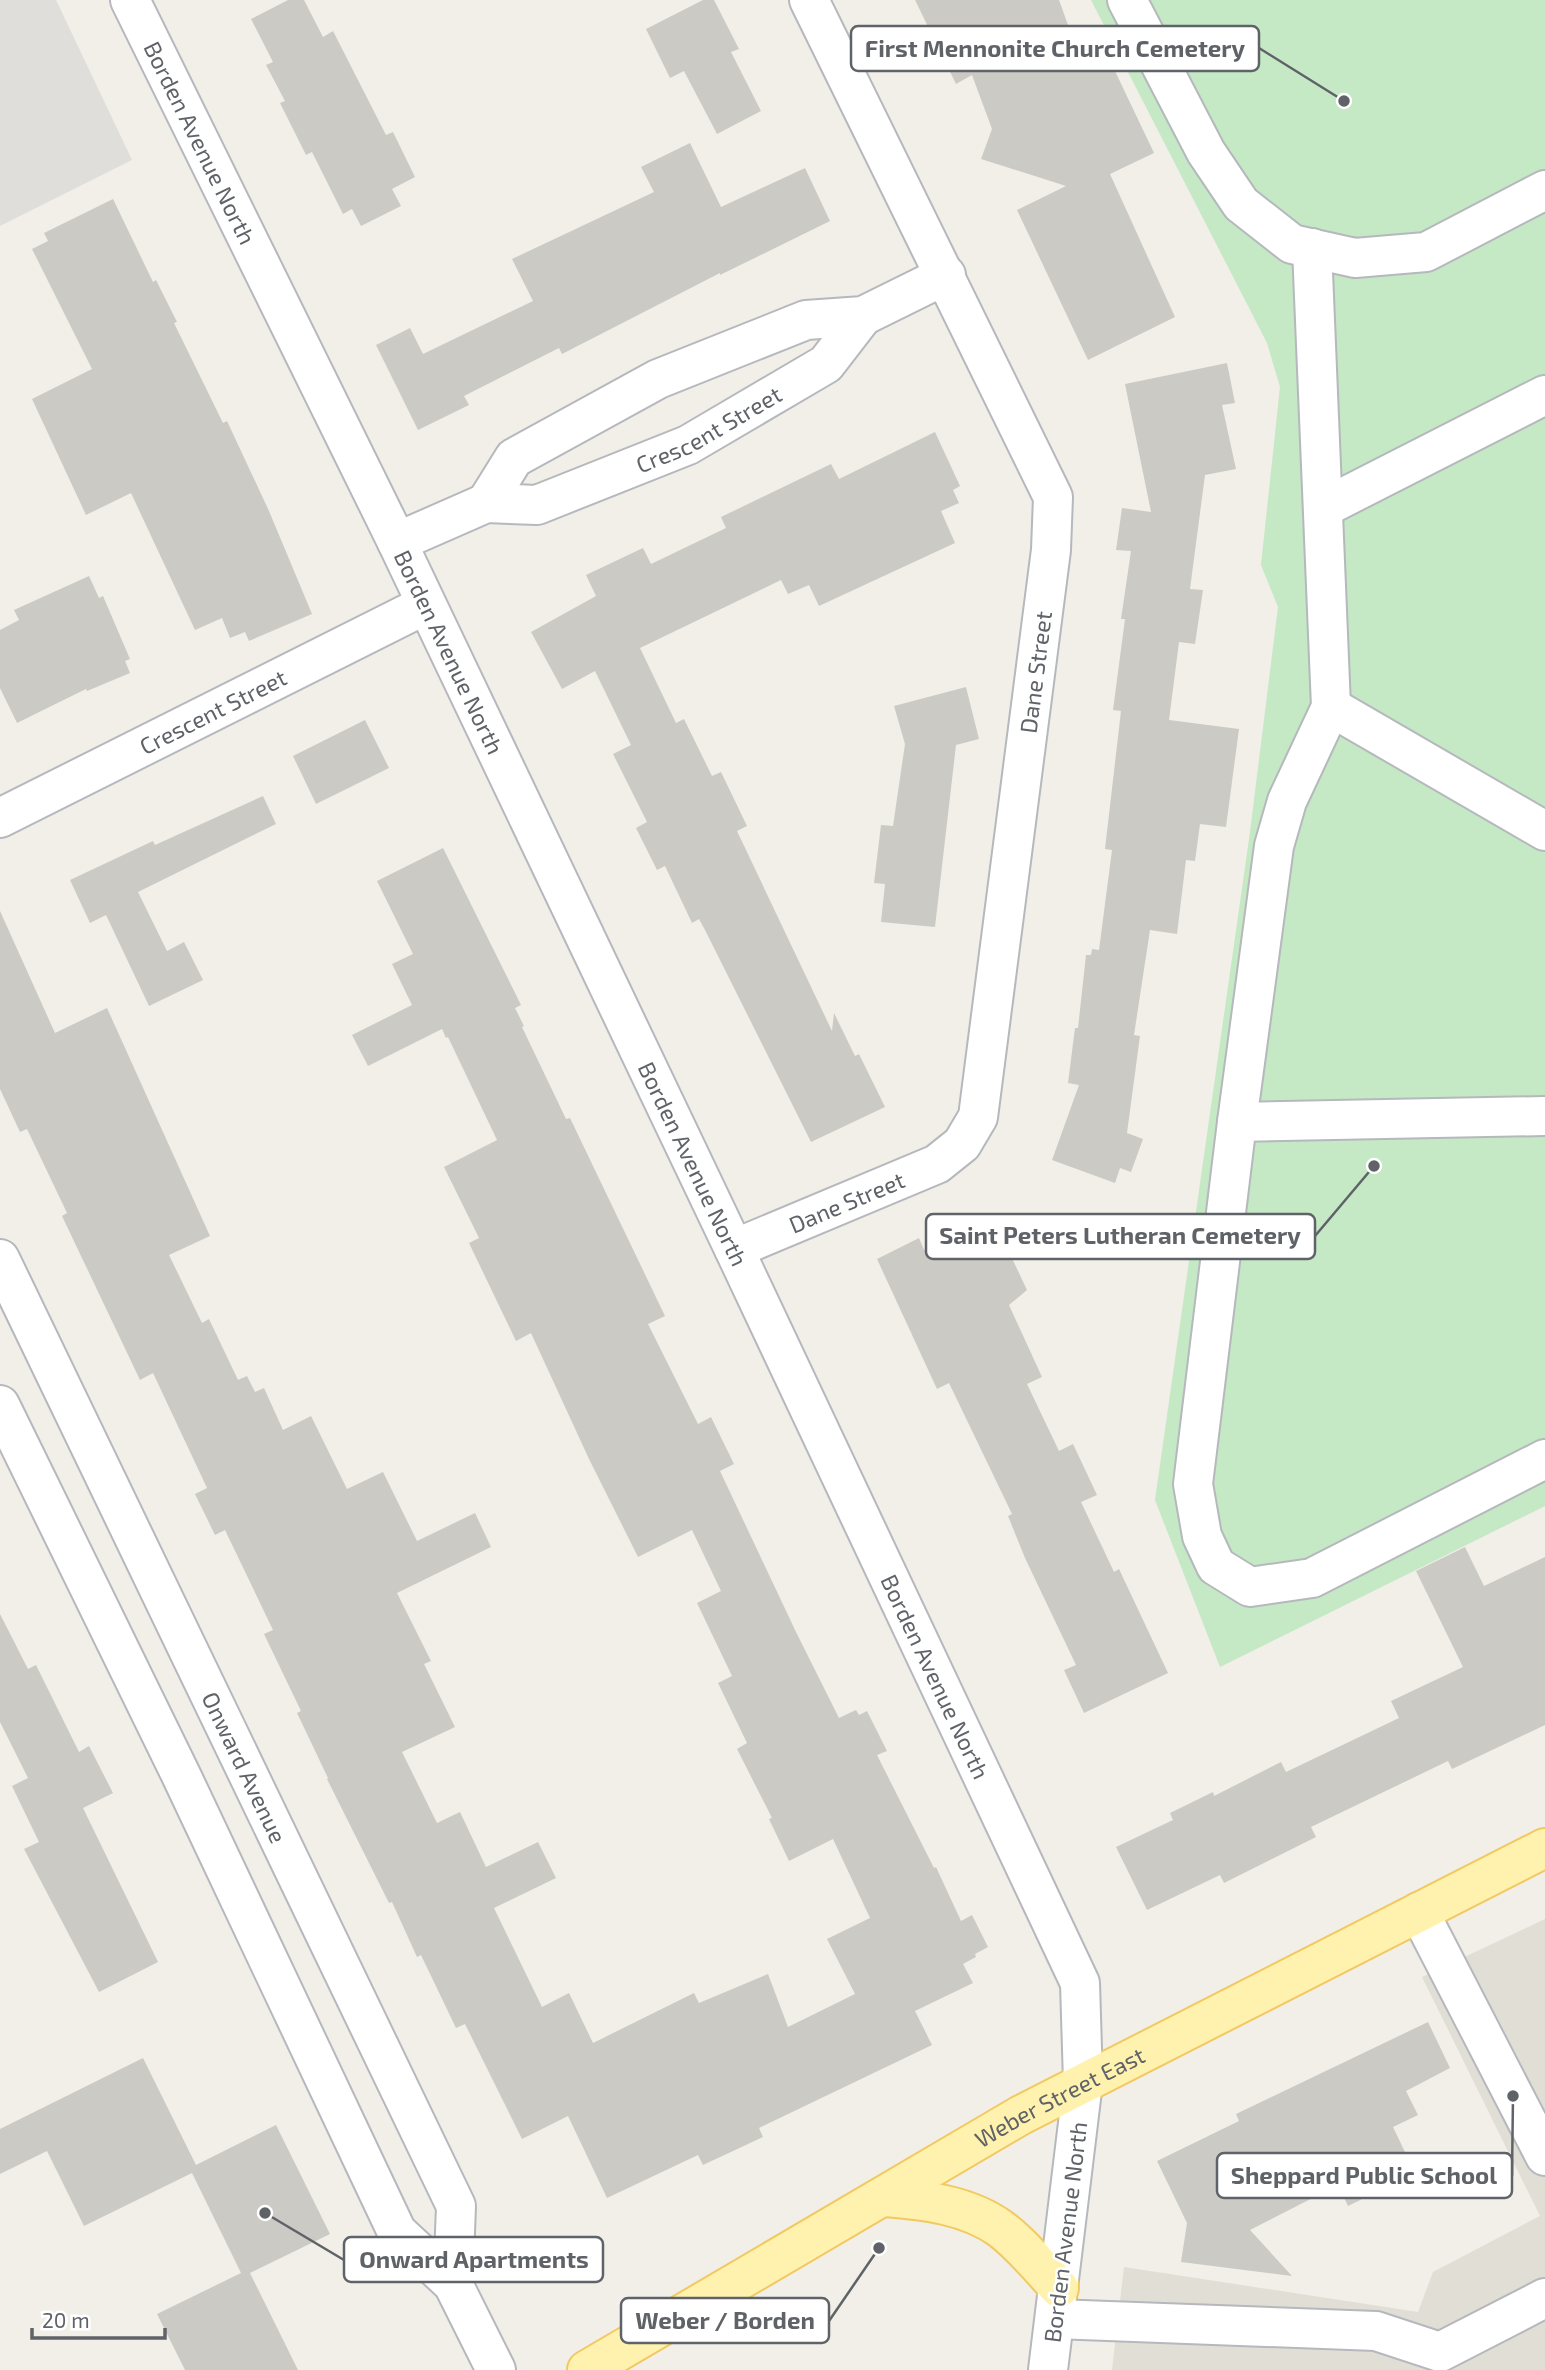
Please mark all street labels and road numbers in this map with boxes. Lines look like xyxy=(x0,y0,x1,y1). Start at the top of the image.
street label: Borden Avenue North xyxy=(138,37,262,249)
street label: Crescent Street xyxy=(632,379,786,478)
street label: Borden Avenue North xyxy=(389,545,510,759)
street label: Dane Street xyxy=(1014,609,1057,735)
street label: Crescent Street xyxy=(135,663,291,760)
street label: Borden Avenue North xyxy=(633,1057,754,1270)
street label: Dane Street xyxy=(785,1165,909,1238)
street label: Borden Avenue North xyxy=(875,1570,996,1783)
street label: Onward Avenue xyxy=(196,1687,293,1847)
street label: Weber Street East xyxy=(970,2040,1149,2153)
street label: Borden Avenue North xyxy=(1038,2120,1092,2344)

